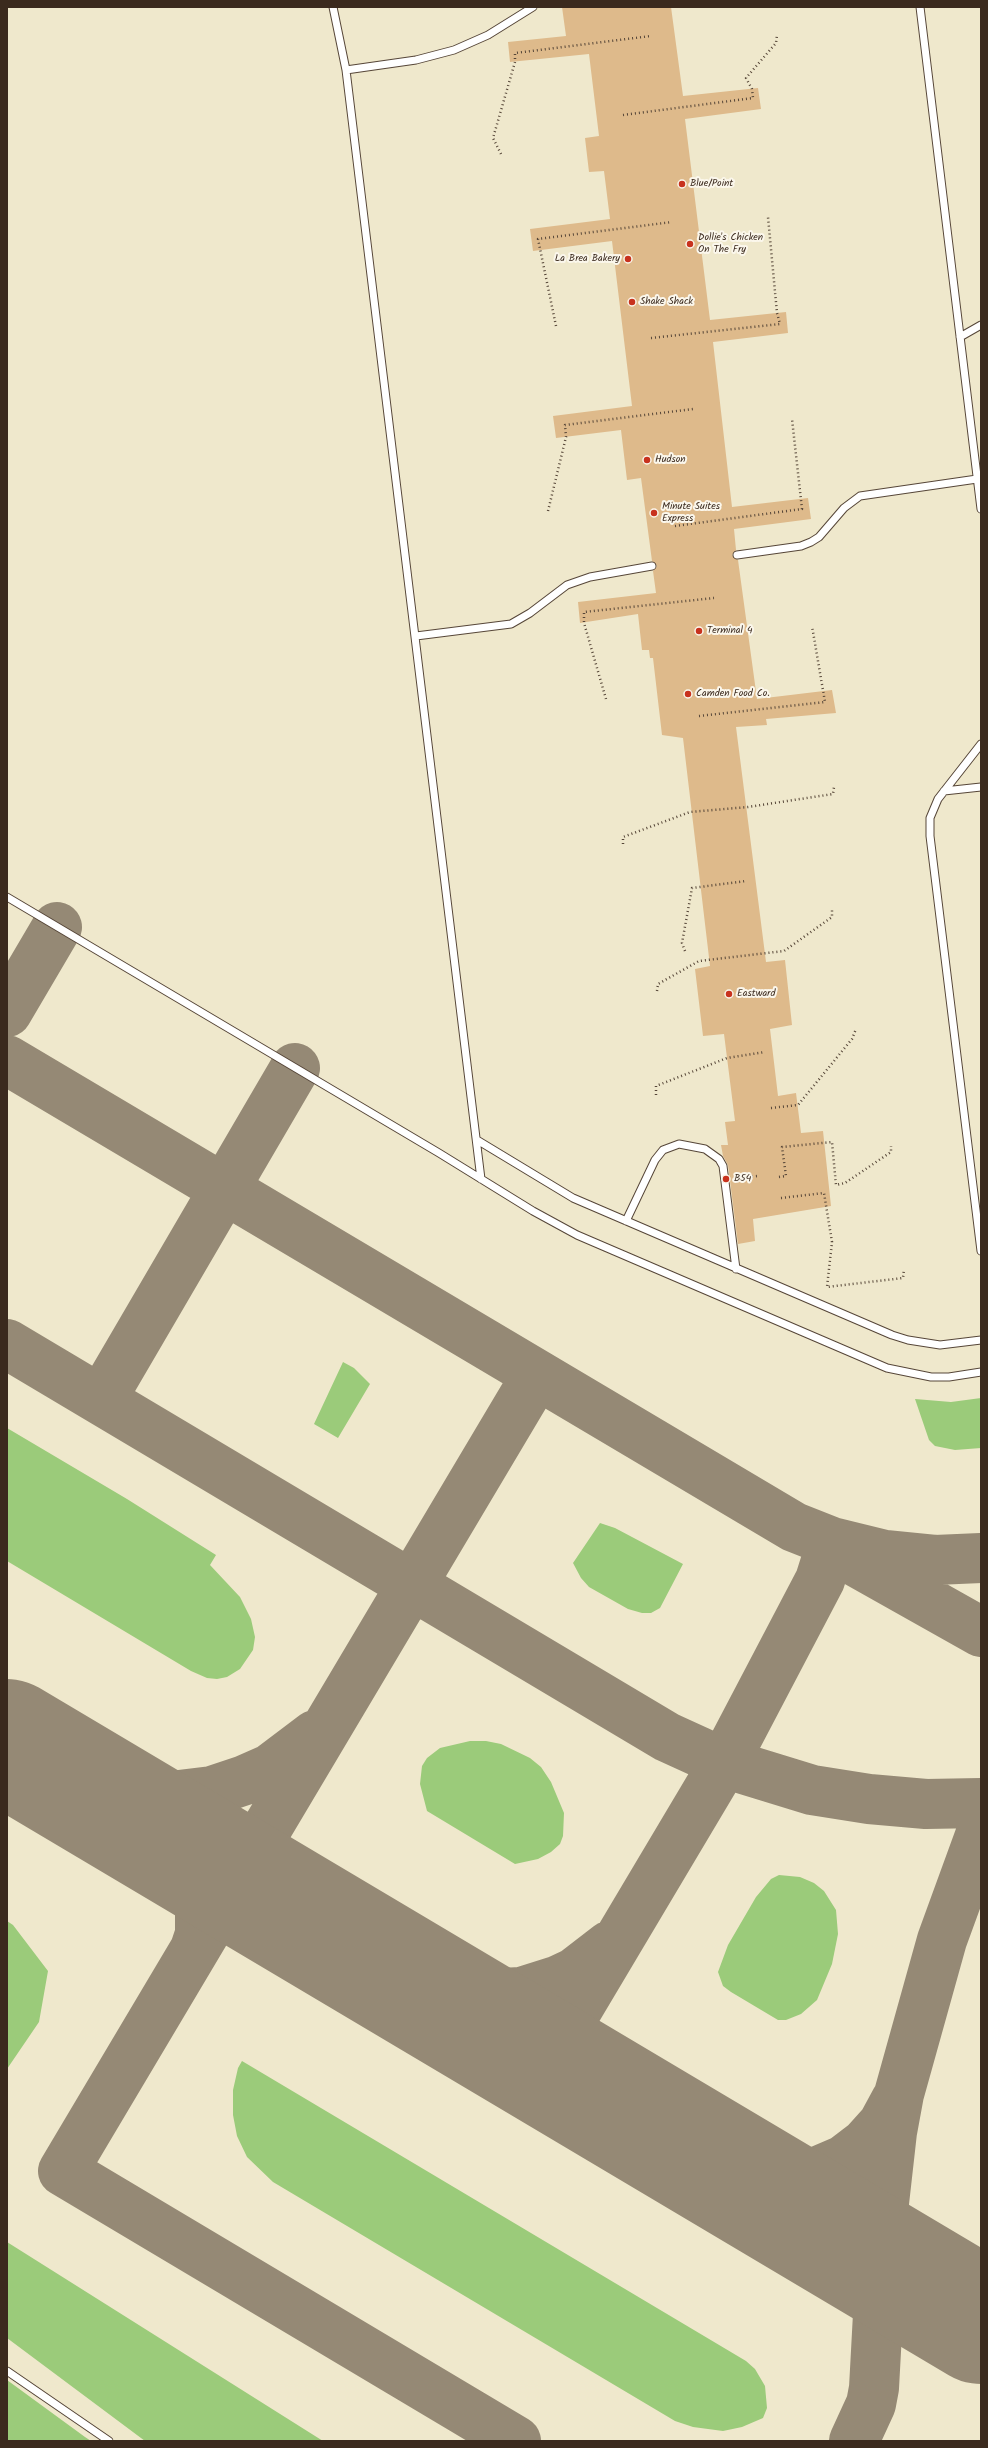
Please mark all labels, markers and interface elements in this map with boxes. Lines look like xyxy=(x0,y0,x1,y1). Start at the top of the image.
place label: Blue/Point xyxy=(690,178,733,190)
marker: Blue/Point xyxy=(677,179,687,189)
place label: Dollie's Chicken On The Fry xyxy=(698,232,763,256)
marker: Dollie's Chicken On The Fry xyxy=(685,239,695,249)
place label: La Brea Bakery xyxy=(555,253,620,265)
marker: La Brea Bakery xyxy=(623,254,633,264)
place label: Shake Shack xyxy=(640,296,693,308)
marker: Shake Shack xyxy=(627,297,637,307)
place label: Hudson xyxy=(655,454,686,466)
marker: Hudson xyxy=(642,455,652,465)
place label: Minute Suites Express xyxy=(662,501,720,524)
marker: Minute Suites Express xyxy=(649,508,659,518)
place label: Terminal 4 xyxy=(707,625,752,637)
marker: Terminal 4 xyxy=(694,626,704,636)
place label: Camden Food Co. xyxy=(696,688,770,700)
marker: Camden Food Co. xyxy=(683,689,693,699)
place label: Eastward xyxy=(737,988,775,1000)
marker: Eastward xyxy=(724,989,734,999)
place label: B54 xyxy=(734,1173,751,1185)
marker: B54 xyxy=(721,1174,731,1184)

